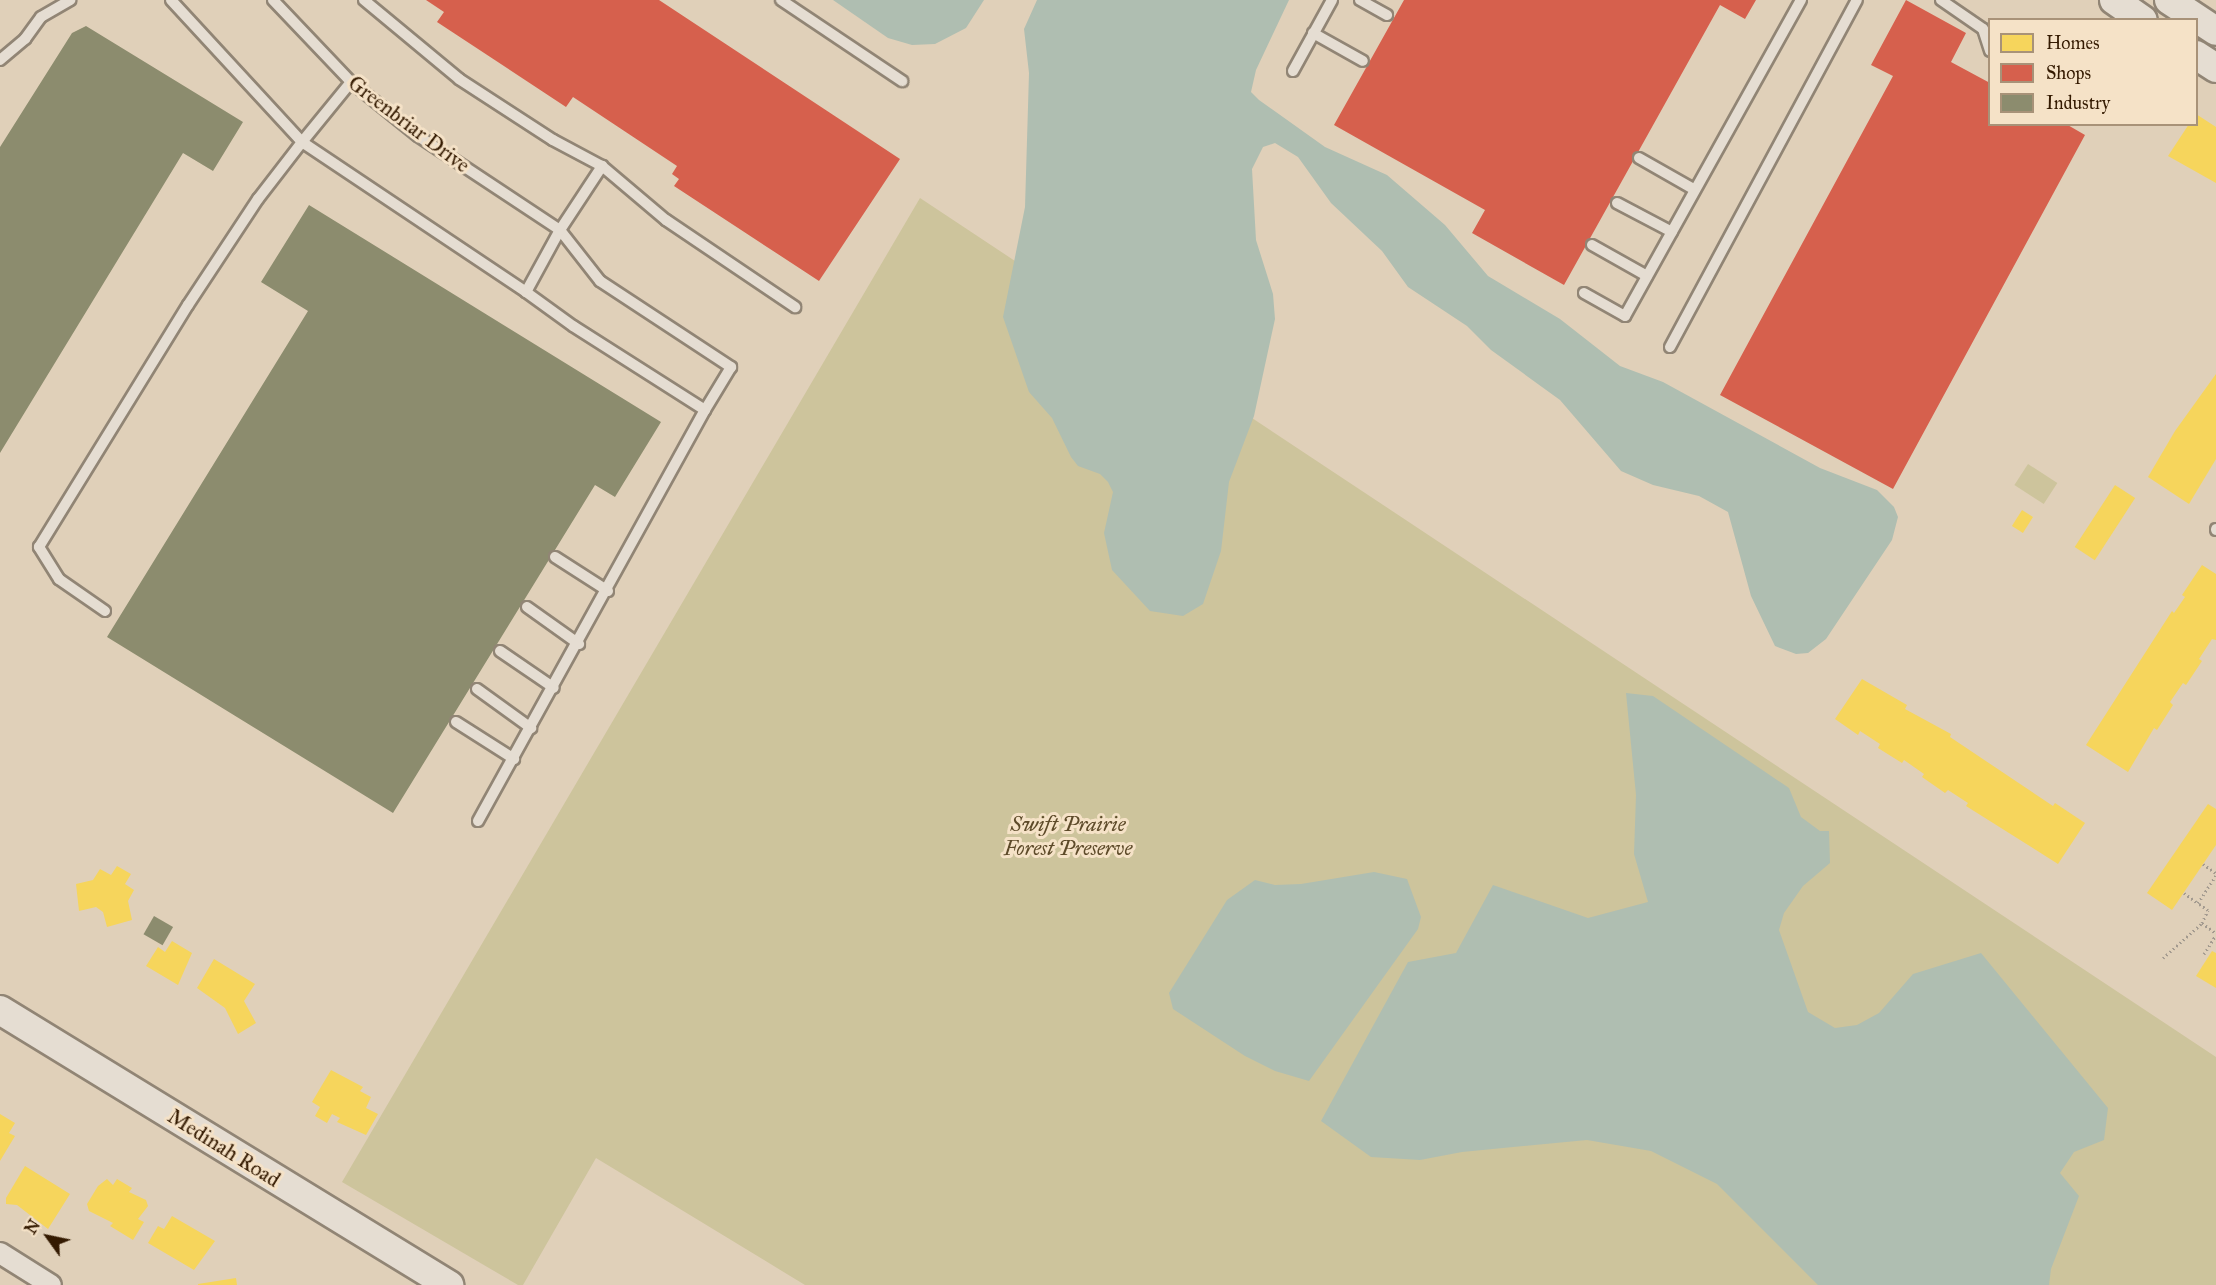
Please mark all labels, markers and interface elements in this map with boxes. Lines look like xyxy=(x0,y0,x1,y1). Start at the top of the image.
legend xyxy=(1988,18,2198,126)
text: Homes xyxy=(2046,32,2100,54)
text: Shops xyxy=(2046,62,2091,84)
street label: Greenbriar Drive xyxy=(343,70,475,178)
text: Industry xyxy=(2046,92,2110,114)
park label: Swift Prairie Forest Preserve xyxy=(1004,811,1132,861)
street label: Medinah Road xyxy=(163,1103,285,1193)
north arrow xyxy=(18,1207,78,1267)
text: N xyxy=(21,1216,44,1238)

